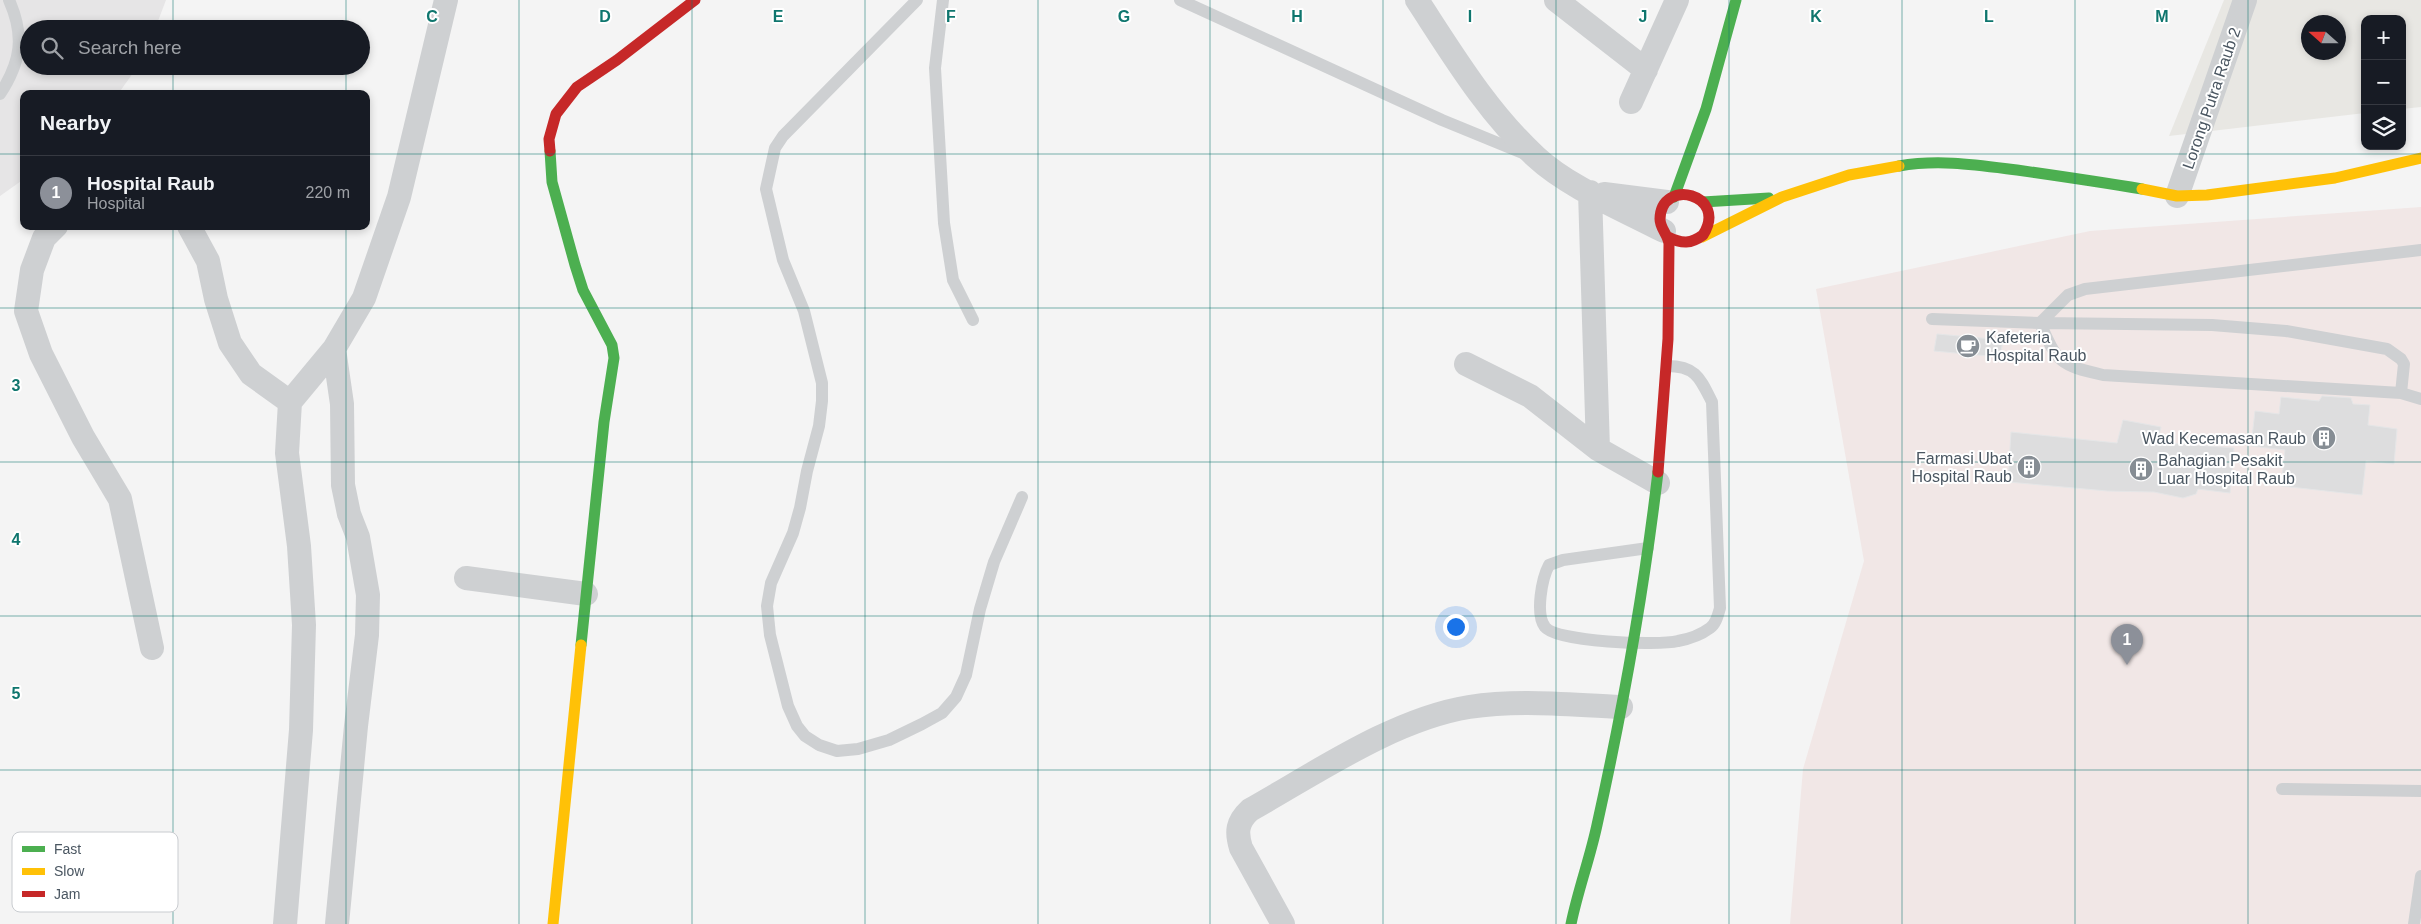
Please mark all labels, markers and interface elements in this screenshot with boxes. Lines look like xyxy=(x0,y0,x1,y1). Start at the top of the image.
text: C xyxy=(426,8,438,25)
text: D xyxy=(599,8,611,25)
text: E xyxy=(773,8,784,25)
text: F xyxy=(946,8,956,25)
text: G xyxy=(1118,8,1130,25)
text: H xyxy=(1291,8,1303,25)
text: I xyxy=(1468,8,1472,25)
text: J xyxy=(1639,8,1647,25)
text: K xyxy=(1810,8,1822,25)
text: L xyxy=(1984,8,1994,25)
text: M xyxy=(2155,8,2169,25)
north arrow xyxy=(2301,15,2346,60)
map controls xyxy=(2361,15,2406,150)
button: + xyxy=(2361,15,2406,60)
search box xyxy=(20,20,370,75)
street label: Lorong Putra Raub 2 xyxy=(2179,25,2244,171)
icon: search xyxy=(38,34,66,62)
text: Search here xyxy=(78,37,182,58)
button: − xyxy=(2361,60,2406,105)
button: layers xyxy=(2361,105,2406,150)
text: Nearby xyxy=(40,111,111,134)
text: Hospital Raub xyxy=(87,173,215,194)
text: 1 xyxy=(52,184,60,201)
text: 220 m xyxy=(306,184,350,201)
text: Hospital xyxy=(87,195,145,212)
place label: Kafeteria Hospital Raub xyxy=(1986,329,2087,364)
cafe icon: Kafeteria Hospital Raub xyxy=(1955,333,1981,359)
text: 3 xyxy=(12,377,21,394)
building icon: Wad Kecemasan Raub xyxy=(2311,425,2337,451)
place label: Wad Kecemasan Raub xyxy=(2142,430,2306,447)
place label: Farmasi Ubat Hospital Raub xyxy=(1912,450,2013,485)
place label: Bahagian Pesakit Luar Hospital Raub xyxy=(2158,452,2295,487)
building icon: Farmasi Ubat Hospital Raub xyxy=(2016,454,2042,480)
building icon: Bahagian Pesakit Luar Hospital Raub xyxy=(2128,456,2154,482)
text: 4 xyxy=(12,531,21,548)
your location xyxy=(1443,614,1469,640)
pin: 1 xyxy=(2111,624,2143,665)
text: 5 xyxy=(12,685,21,702)
legend xyxy=(12,832,178,912)
text: Fast xyxy=(54,841,81,857)
text: Slow xyxy=(54,863,85,879)
text: Jam xyxy=(54,886,80,902)

